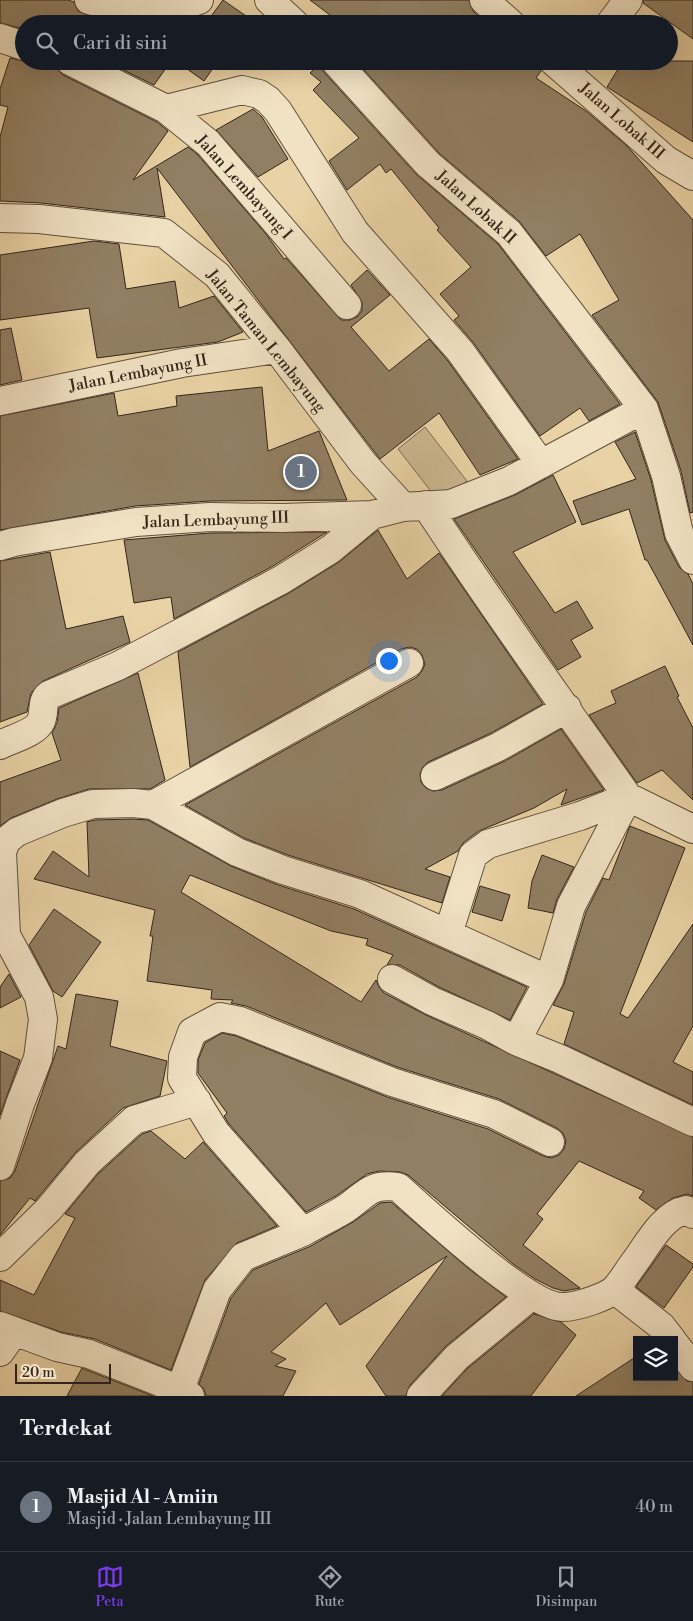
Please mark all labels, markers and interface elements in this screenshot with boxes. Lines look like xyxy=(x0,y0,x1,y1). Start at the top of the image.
search box xyxy=(15,15,678,70)
icon: search xyxy=(33,29,61,57)
text: Cari di sini xyxy=(73,31,168,55)
street label: Jalan Lobak III xyxy=(574,78,669,164)
street label: Jalan Lembayung I xyxy=(191,130,296,244)
street label: Jalan Lobak II xyxy=(431,165,520,248)
street label: Jalan Taman Lembayung xyxy=(201,265,330,417)
street label: Jalan Lembayung II xyxy=(66,350,209,396)
pin: 1 xyxy=(285,453,317,491)
street label: Jalan Lembayung III xyxy=(141,507,290,533)
your location xyxy=(376,648,402,674)
map controls xyxy=(633,1336,678,1381)
button: layers xyxy=(633,1336,678,1381)
scale bar xyxy=(15,1361,111,1384)
text: 20 m xyxy=(22,1364,54,1382)
text: Terdekat xyxy=(20,1416,111,1442)
text: Masjid Al - Amiin xyxy=(67,1485,218,1509)
text: 1 xyxy=(32,1497,40,1517)
text: 40 m xyxy=(636,1497,673,1517)
text: Masjid · Jalan Lembayung III xyxy=(67,1509,272,1529)
tab: Peta xyxy=(96,1563,124,1611)
tab: Rute xyxy=(315,1563,344,1611)
tab: Disimpan xyxy=(535,1563,597,1611)

